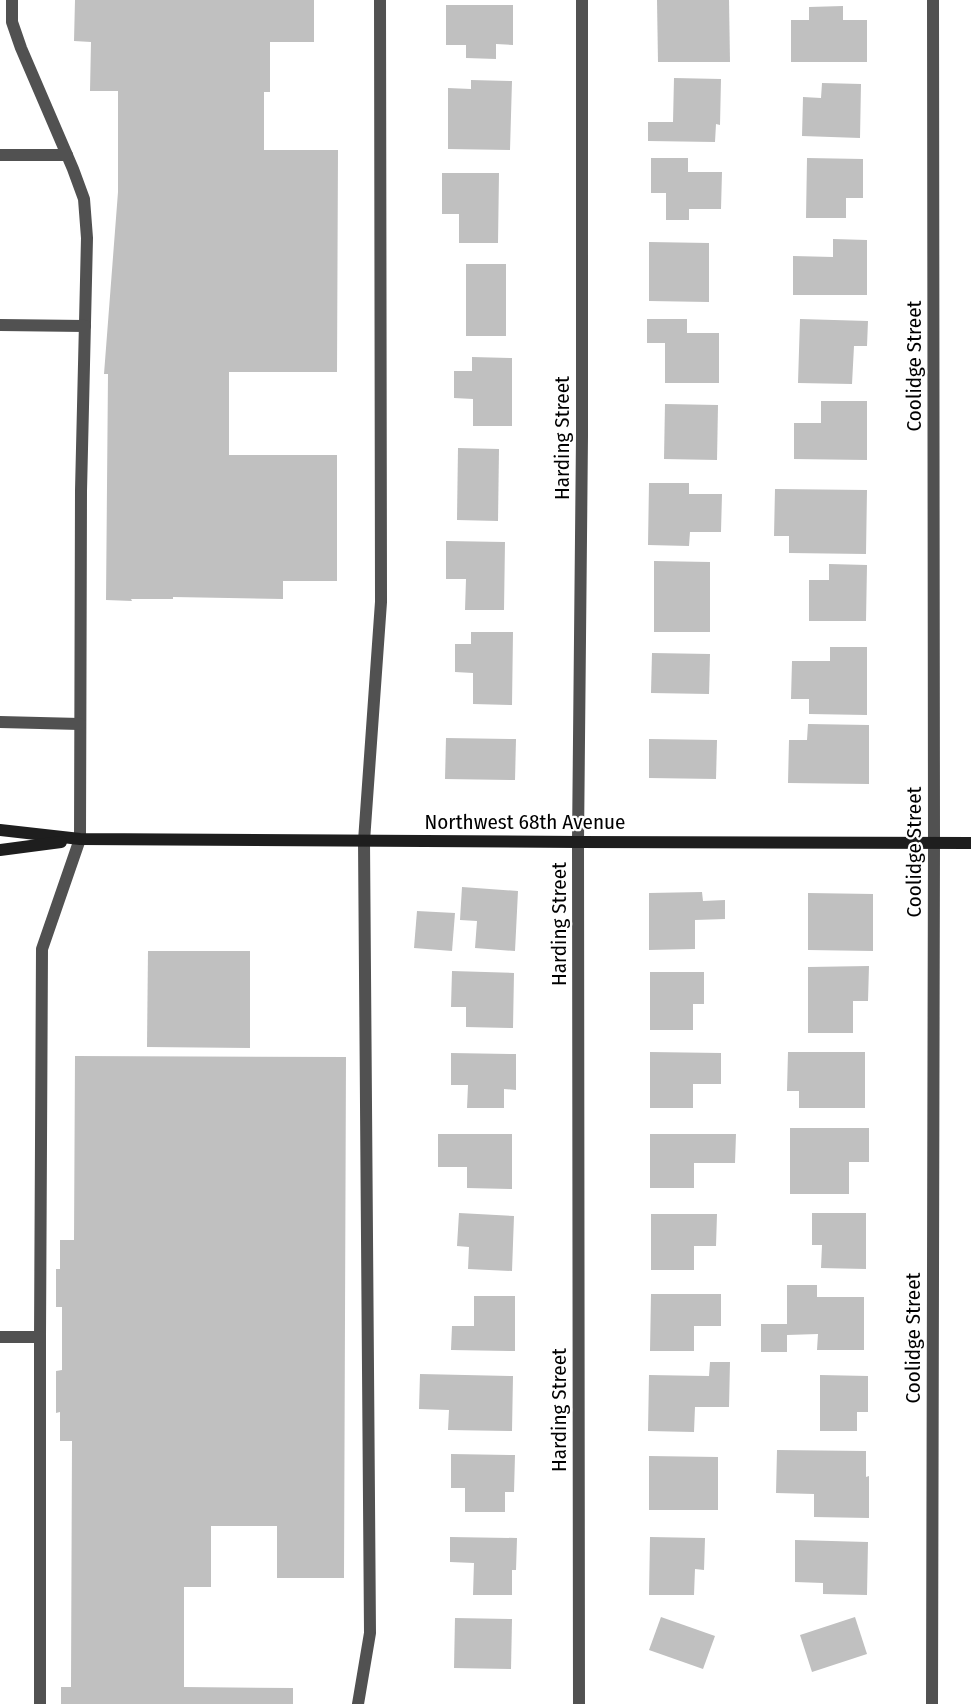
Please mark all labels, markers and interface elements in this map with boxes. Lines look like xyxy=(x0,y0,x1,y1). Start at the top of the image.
street label: Coolidge Street xyxy=(901,300,927,431)
street label: Harding Street xyxy=(549,376,575,500)
street label: Coolidge Street xyxy=(901,786,927,917)
street label: Northwest 68th Avenue xyxy=(425,809,625,835)
street label: Harding Street xyxy=(546,862,572,986)
street label: Coolidge Street xyxy=(900,1272,926,1403)
street label: Harding Street xyxy=(546,1348,572,1472)

